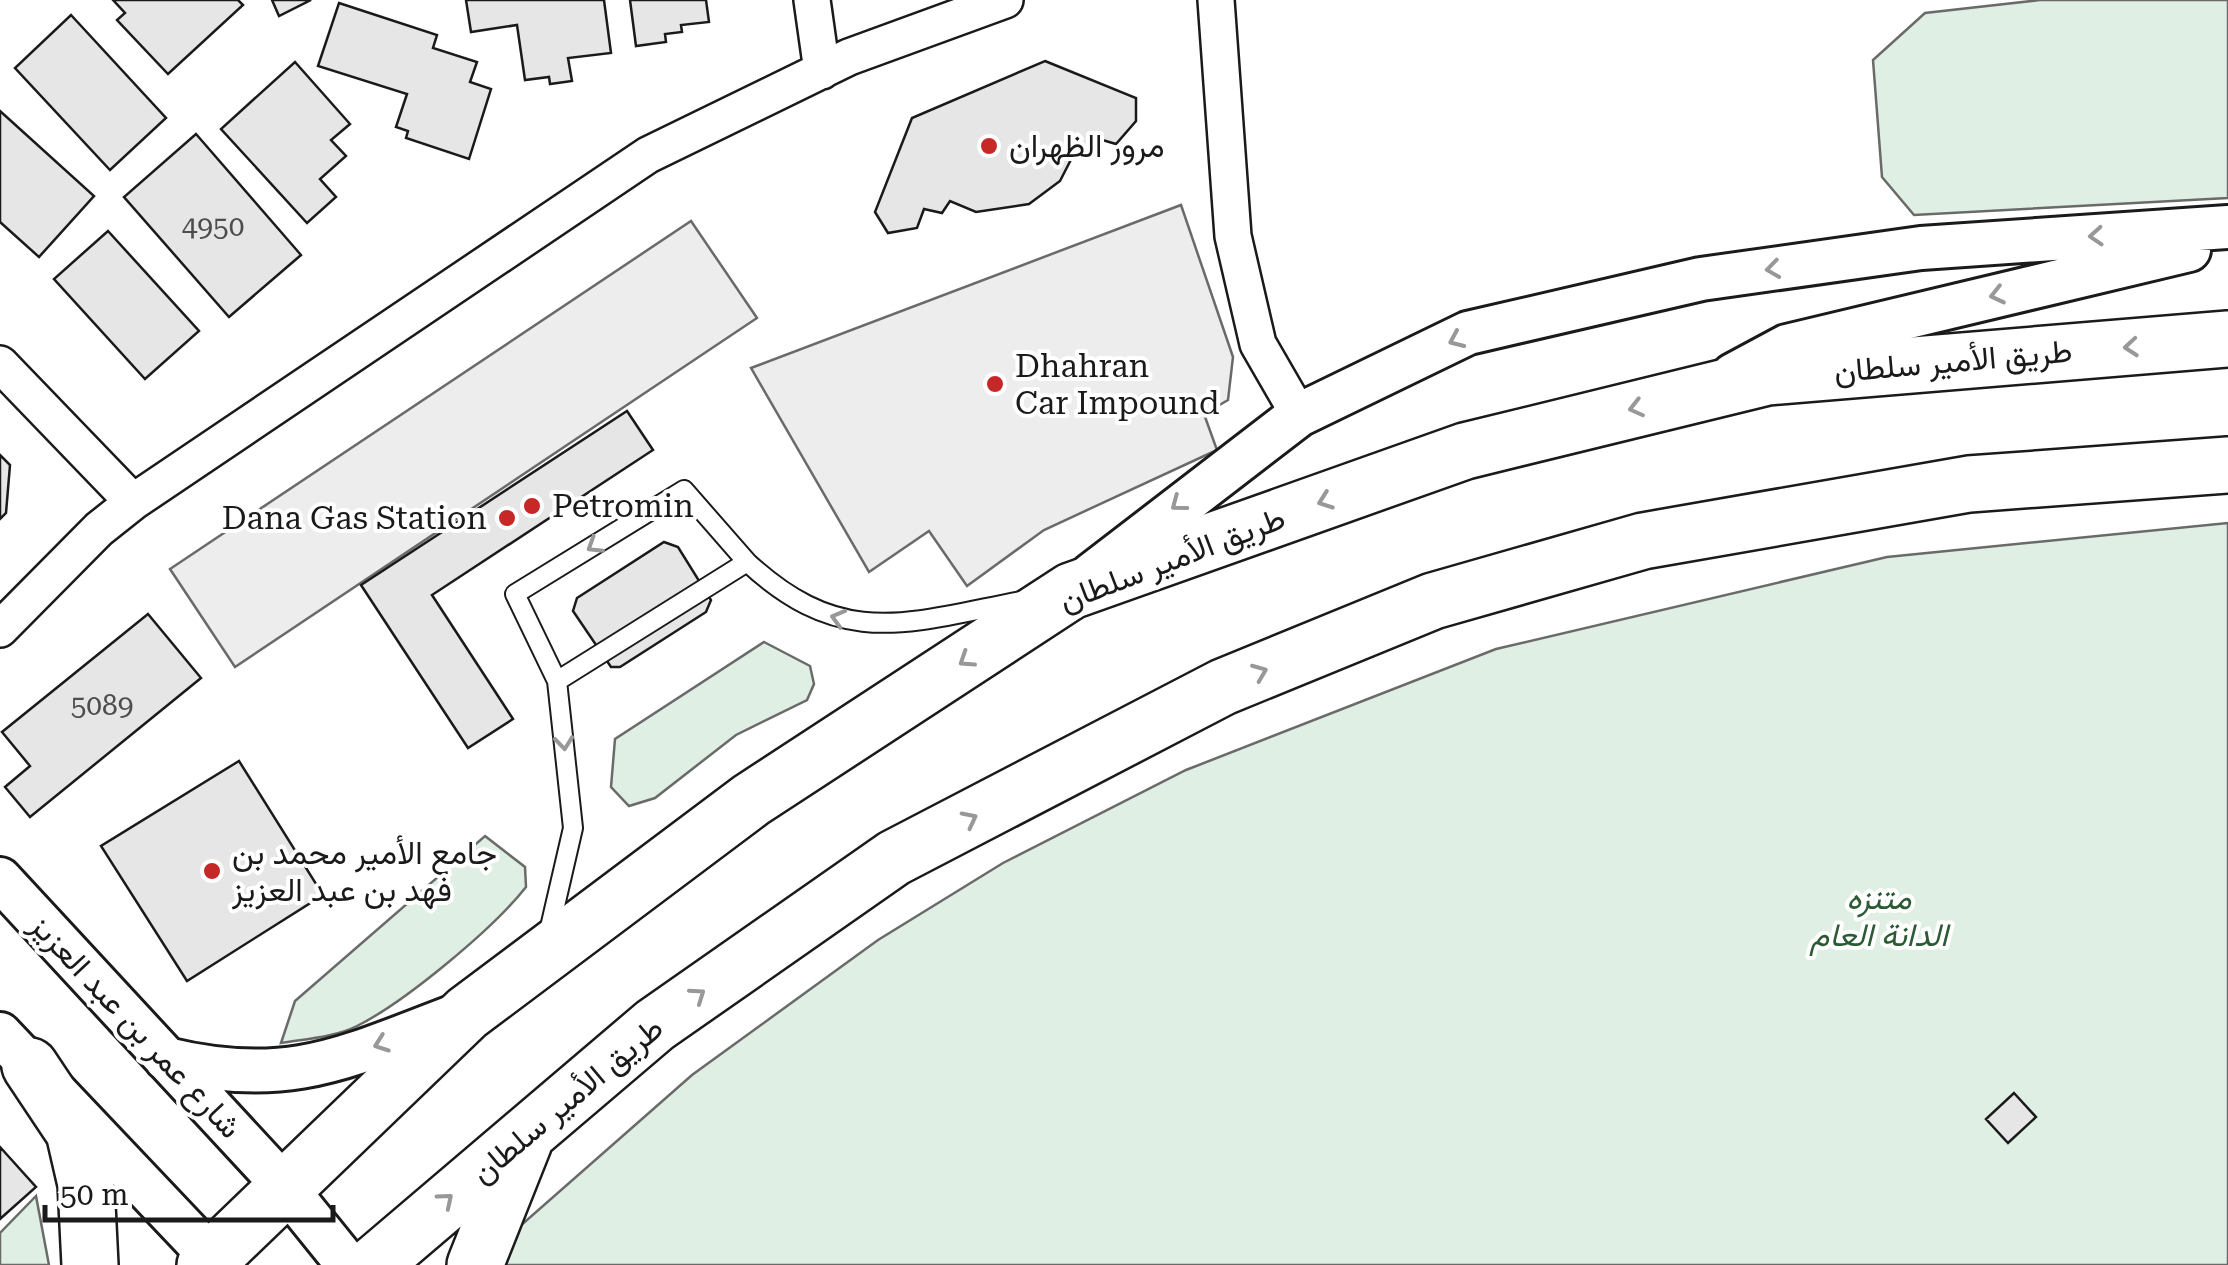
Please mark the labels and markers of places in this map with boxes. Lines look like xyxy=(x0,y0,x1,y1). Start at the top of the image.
place label: مرور الظهران xyxy=(1009,127,1165,166)
marker: مرور الظهران xyxy=(978,135,1000,157)
place label: Dhahran Car Impound xyxy=(1015,347,1219,422)
marker: Dhahran Car Impound xyxy=(984,373,1006,395)
place label: Petromin xyxy=(552,487,694,525)
marker: Petromin xyxy=(521,495,543,517)
place label: Dana Gas Station xyxy=(222,499,487,537)
marker: Dana Gas Station xyxy=(496,507,518,529)
place label: جامع الأمير محمد بن فهد بن عبد العزيز xyxy=(231,834,497,910)
marker: جامع الأمير محمد بن فهد بن عبد العزيز xyxy=(201,860,223,882)

